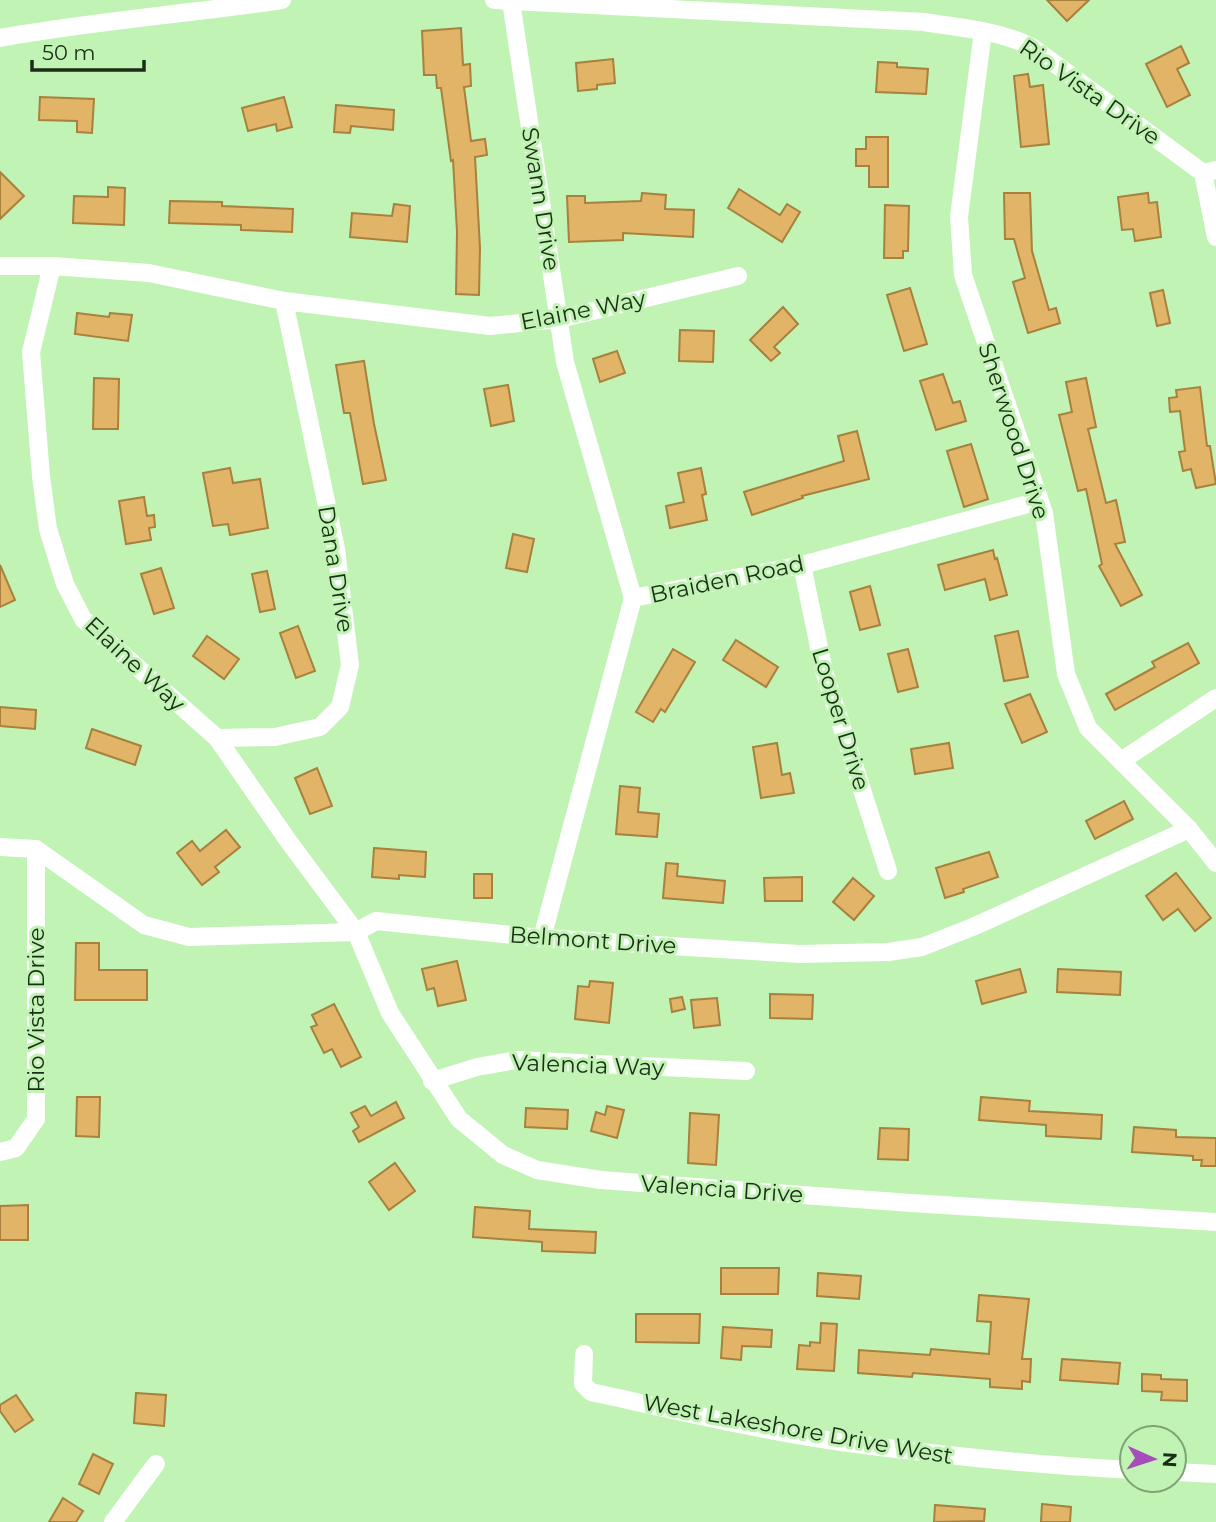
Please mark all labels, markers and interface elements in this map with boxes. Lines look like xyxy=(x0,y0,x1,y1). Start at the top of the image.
scale bar xyxy=(32,28,144,72)
street label: Rio Vista Drive xyxy=(1014,33,1166,151)
text: 50 m xyxy=(42,40,96,65)
street label: Swann Drive xyxy=(516,125,566,273)
street label: Elaine Way xyxy=(518,284,648,336)
street label: Sherwood Drive xyxy=(972,339,1056,523)
street label: Dana Drive xyxy=(312,504,360,634)
street label: Braiden Road xyxy=(648,549,806,609)
street label: Elaine Way xyxy=(79,611,191,718)
street label: Looper Drive xyxy=(806,645,876,793)
street label: Belmont Drive xyxy=(509,920,677,960)
street label: Rio Vista Drive xyxy=(22,927,50,1093)
street label: Valencia Way xyxy=(511,1048,665,1082)
street label: Valencia Drive xyxy=(640,1169,804,1209)
street label: West Lakeshore Drive West xyxy=(641,1388,955,1470)
north arrow xyxy=(1118,1424,1188,1494)
text: N xyxy=(1158,1452,1181,1468)

